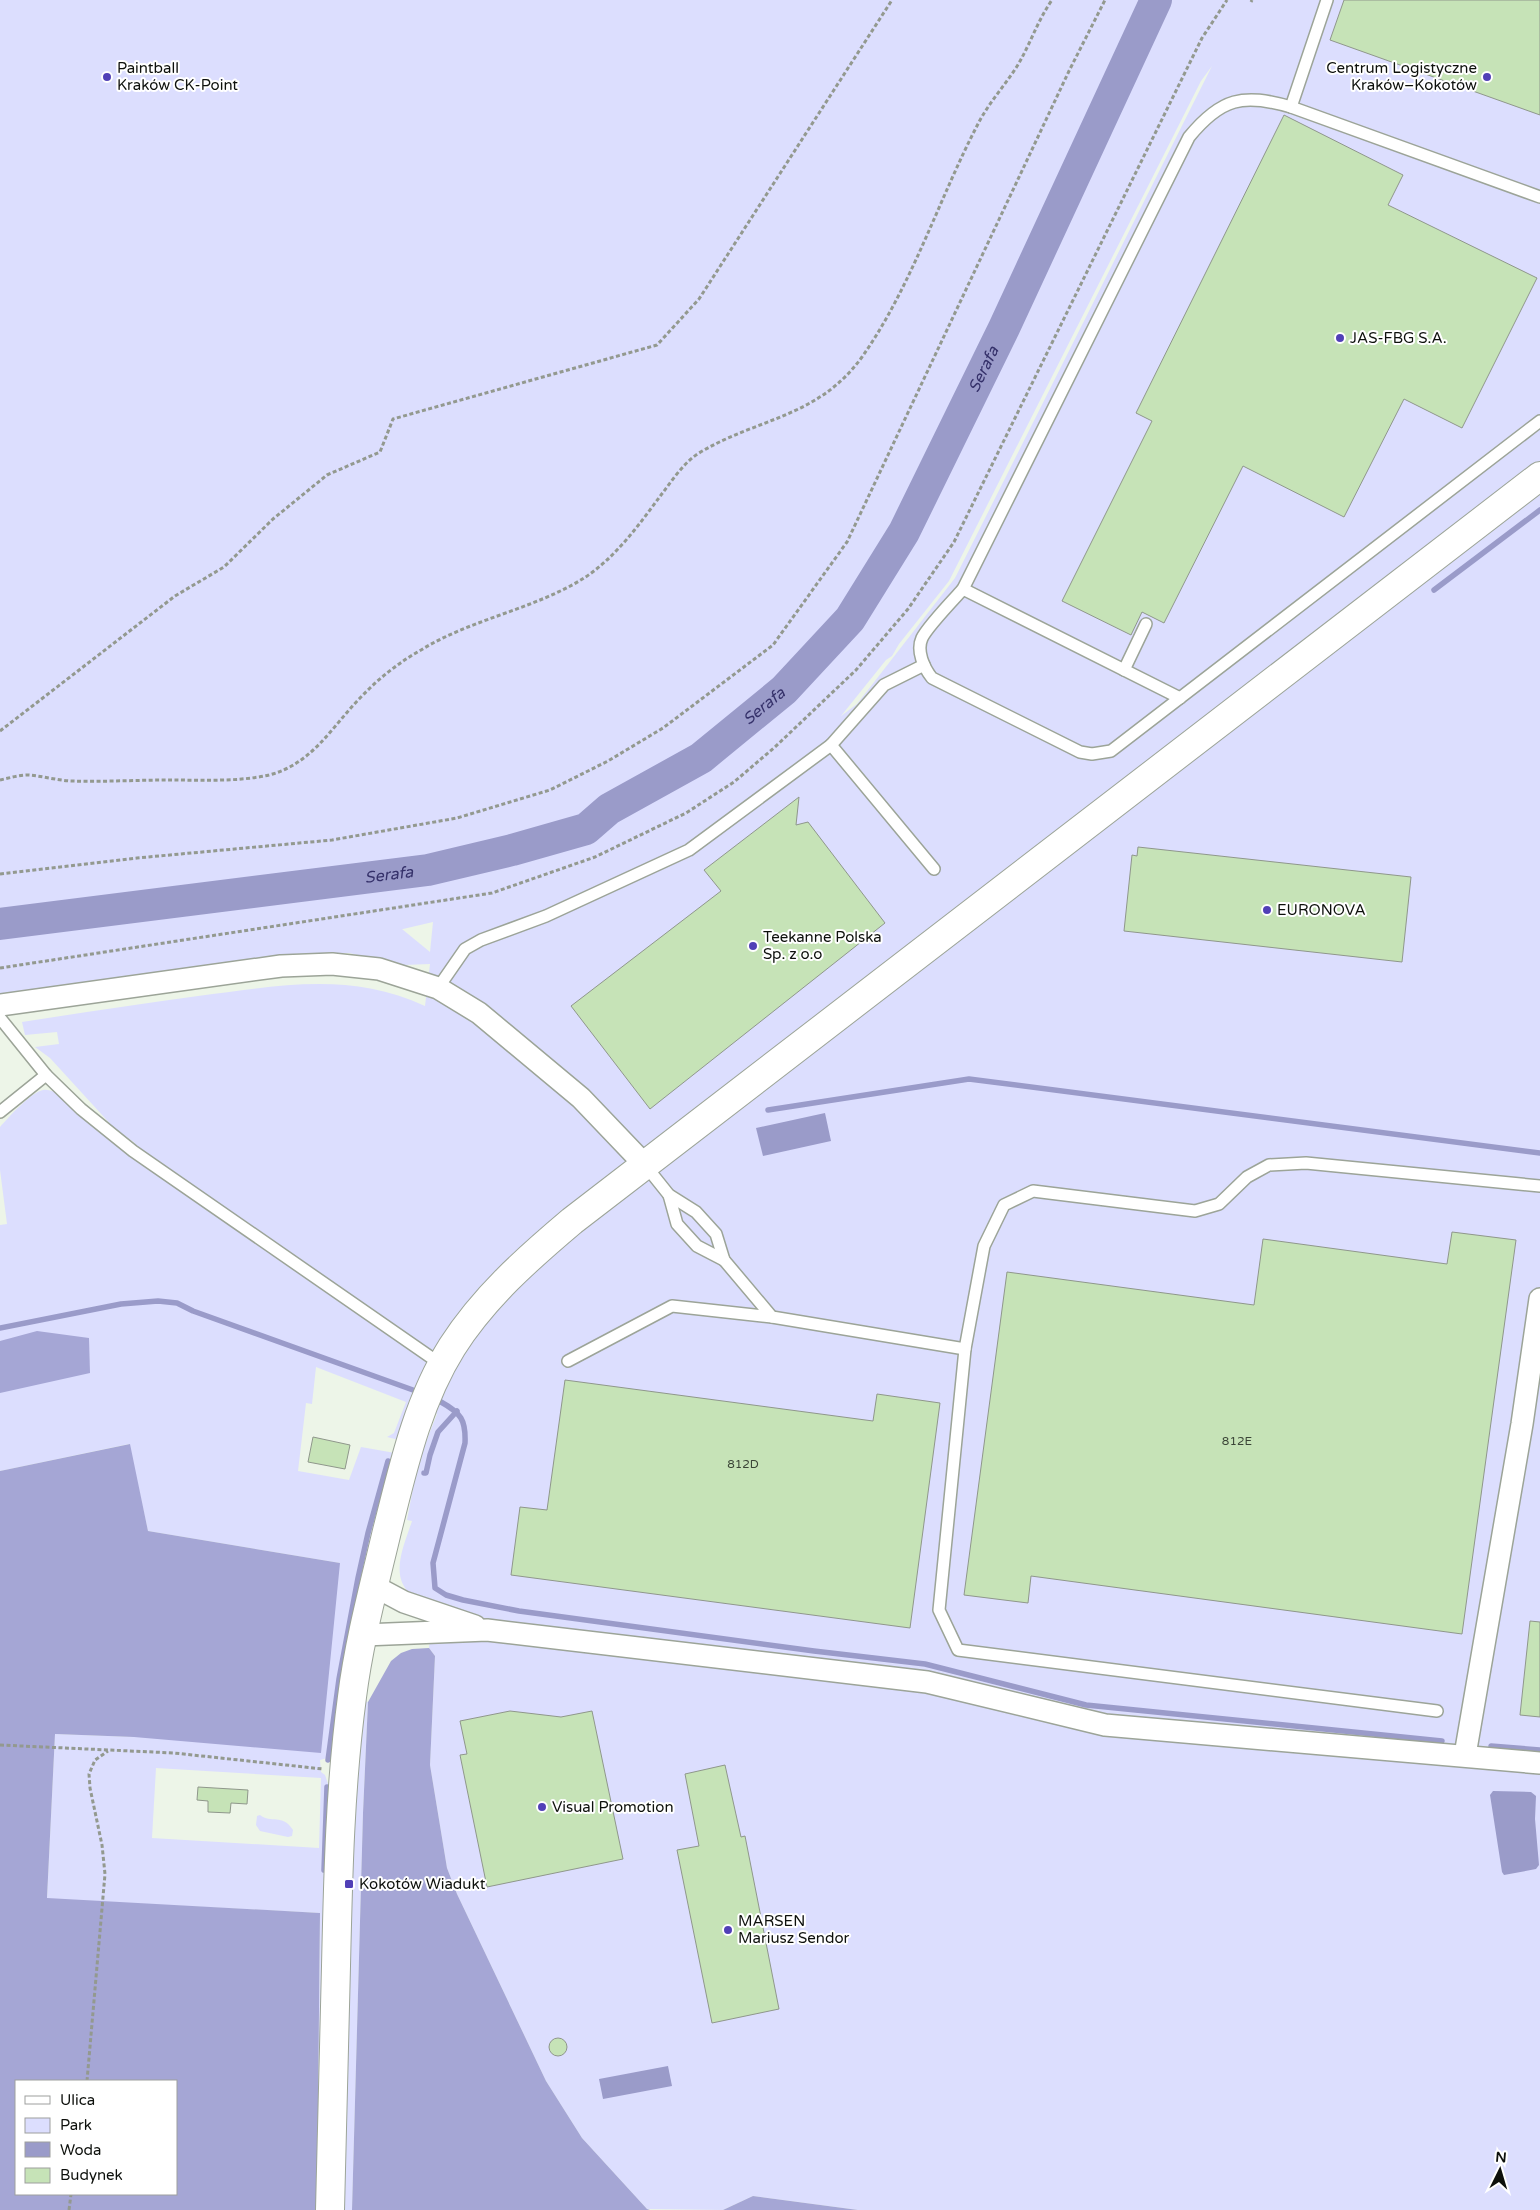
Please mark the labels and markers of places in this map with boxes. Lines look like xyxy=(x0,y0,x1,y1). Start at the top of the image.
place label: Paintball Kraków CK-Point xyxy=(117,59,238,94)
place label: Centrum Logistyczne Kraków–Kokotów xyxy=(1326,59,1477,94)
marker: Paintball Kraków CK-Point xyxy=(101,71,113,83)
marker: Centrum Logistyczne Kraków–Kokotów xyxy=(1481,71,1493,83)
place label: JAS-FBG S.A. xyxy=(1350,329,1447,347)
marker: JAS-FBG S.A. xyxy=(1334,332,1346,344)
place label: EURONOVA xyxy=(1277,901,1366,919)
marker: EURONOVA xyxy=(1261,904,1273,916)
place label: Teekanne Polska Sp. z o.o xyxy=(763,928,882,963)
marker: Teekanne Polska Sp. z o.o xyxy=(747,940,759,952)
place label: Visual Promotion xyxy=(552,1798,674,1816)
marker: Visual Promotion xyxy=(536,1801,548,1813)
place label: Kokotów Wiadukt xyxy=(359,1875,486,1893)
marker: Kokotów Wiadukt xyxy=(343,1878,355,1890)
place label: MARSEN Mariusz Sendor xyxy=(738,1912,850,1947)
marker: MARSEN Mariusz Sendor xyxy=(722,1924,734,1936)

